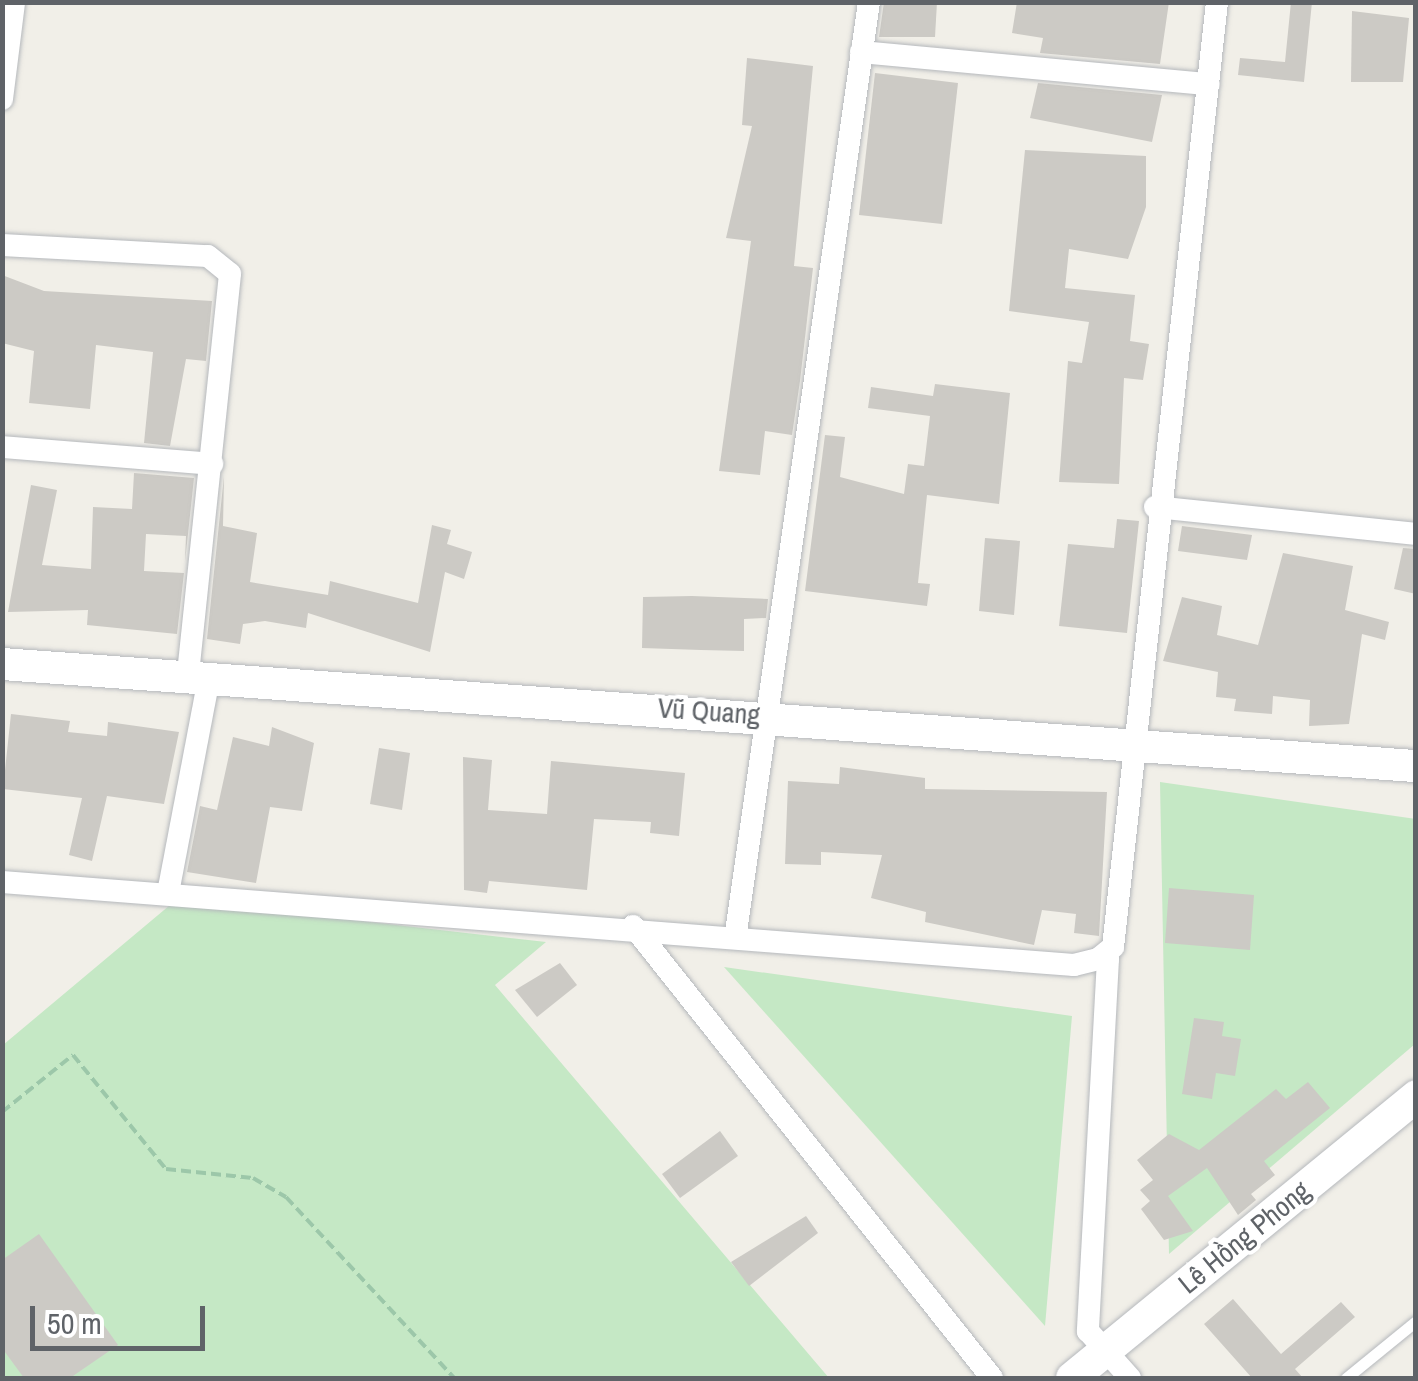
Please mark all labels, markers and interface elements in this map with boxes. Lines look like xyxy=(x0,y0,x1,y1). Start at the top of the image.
street label: Vũ Quang xyxy=(657,691,761,731)
street label: Lê Hồng Phong xyxy=(1171,1174,1317,1300)
scale bar xyxy=(35,1286,210,1348)
text: 50 m xyxy=(47,1303,102,1343)

